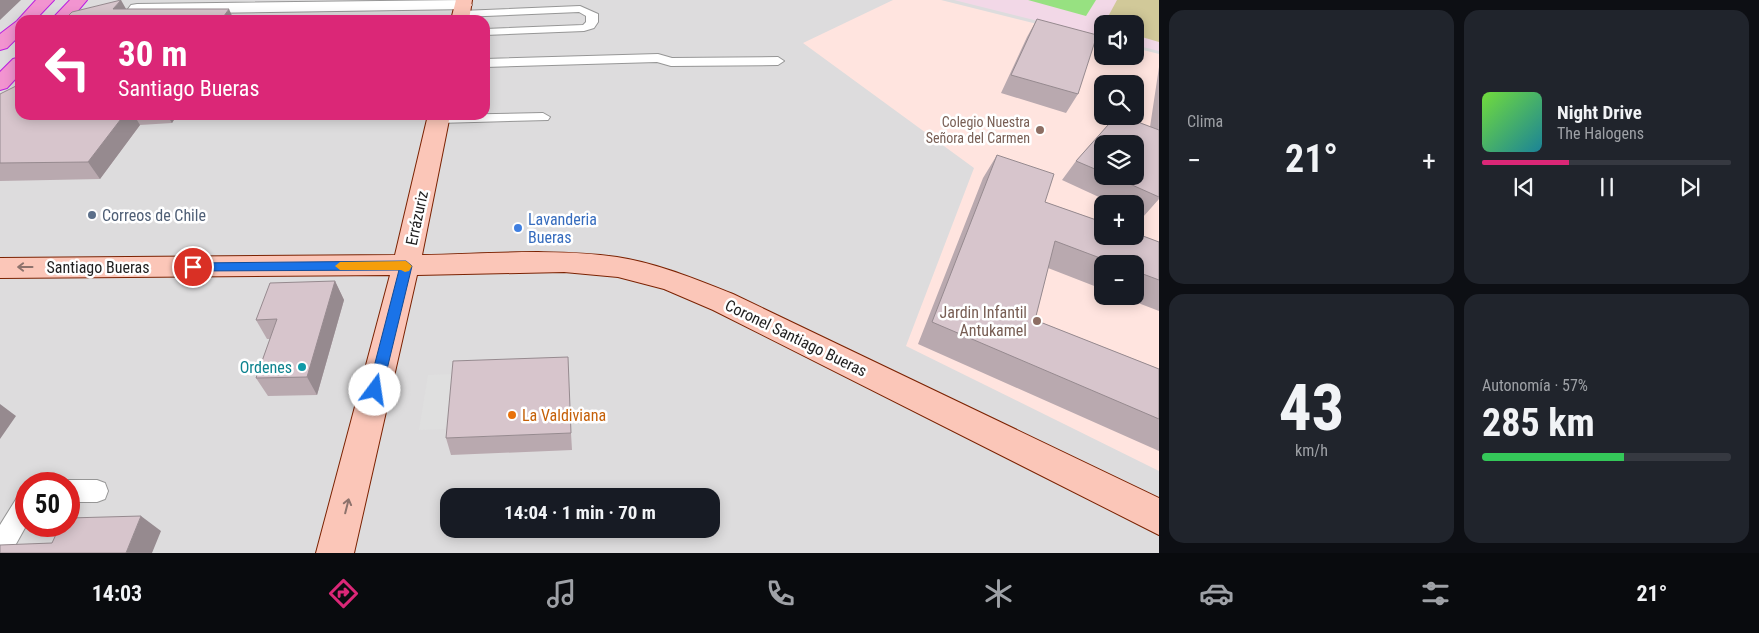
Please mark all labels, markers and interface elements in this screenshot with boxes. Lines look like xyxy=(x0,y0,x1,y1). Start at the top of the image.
map controls xyxy=(1094,15,1144,305)
button: sound xyxy=(1094,15,1144,65)
text: 30 m xyxy=(118,34,187,75)
icon: left xyxy=(35,35,100,100)
button: search xyxy=(1094,75,1144,125)
text: Santiago Bueras xyxy=(118,76,259,101)
text: Night Drive xyxy=(1557,101,1642,124)
text: Clima xyxy=(1187,112,1223,131)
place label: Colegio Nuestra Señora del Carmen xyxy=(926,114,1030,146)
marker: Colegio Nuestra Señora del Carmen xyxy=(1034,124,1046,136)
text: The Halogens xyxy=(1557,124,1644,143)
button: layers xyxy=(1094,135,1144,185)
text: 21° xyxy=(1285,137,1338,181)
text: − xyxy=(1187,144,1201,177)
text: + xyxy=(1422,144,1436,177)
icon: previous xyxy=(1510,173,1538,201)
icon: pause xyxy=(1593,173,1621,201)
icon: next xyxy=(1676,173,1704,201)
street label: Errázuriz xyxy=(402,189,432,247)
button: + xyxy=(1094,195,1144,245)
place label: Correos de Chile xyxy=(102,206,206,225)
marker: Correos de Chile xyxy=(86,209,98,221)
place label: Lavanderia Bueras xyxy=(528,210,597,247)
marker: Lavanderia Bueras xyxy=(512,222,524,234)
pin xyxy=(172,246,214,288)
icon: arrive xyxy=(179,253,207,281)
button: − xyxy=(1094,255,1144,305)
street label: Santiago Bueras xyxy=(47,258,149,277)
one-way arrow xyxy=(17,263,33,272)
street label: Coronel Santiago Bueras xyxy=(722,295,870,381)
place label: Jardin Infantil Antukamel xyxy=(940,303,1027,340)
marker: Jardin Infantil Antukamel xyxy=(1031,315,1043,327)
place label: Ordenes xyxy=(240,358,292,377)
marker: Ordenes xyxy=(296,361,308,373)
position arrow xyxy=(348,363,400,415)
text: 43 xyxy=(1279,370,1344,446)
text: Autonomía · 57% xyxy=(1482,376,1588,395)
text: 285 km xyxy=(1482,401,1595,445)
place label: La Valdiviana xyxy=(522,406,606,425)
marker: La Valdiviana xyxy=(506,409,518,421)
text: km/h xyxy=(1295,441,1328,460)
speed limit sign: 50 xyxy=(15,472,80,537)
one-way arrow xyxy=(342,498,352,514)
text: 14:04 · 1 min · 70 m xyxy=(504,501,656,524)
icon: directions xyxy=(326,576,361,611)
icon: music xyxy=(544,576,579,611)
icon: phone xyxy=(763,576,798,611)
icon: climate xyxy=(981,576,1016,611)
icon: car xyxy=(1199,576,1234,611)
icon: filters xyxy=(1418,576,1453,611)
text: 14:03 xyxy=(92,581,142,606)
text: 21° xyxy=(1636,581,1667,606)

